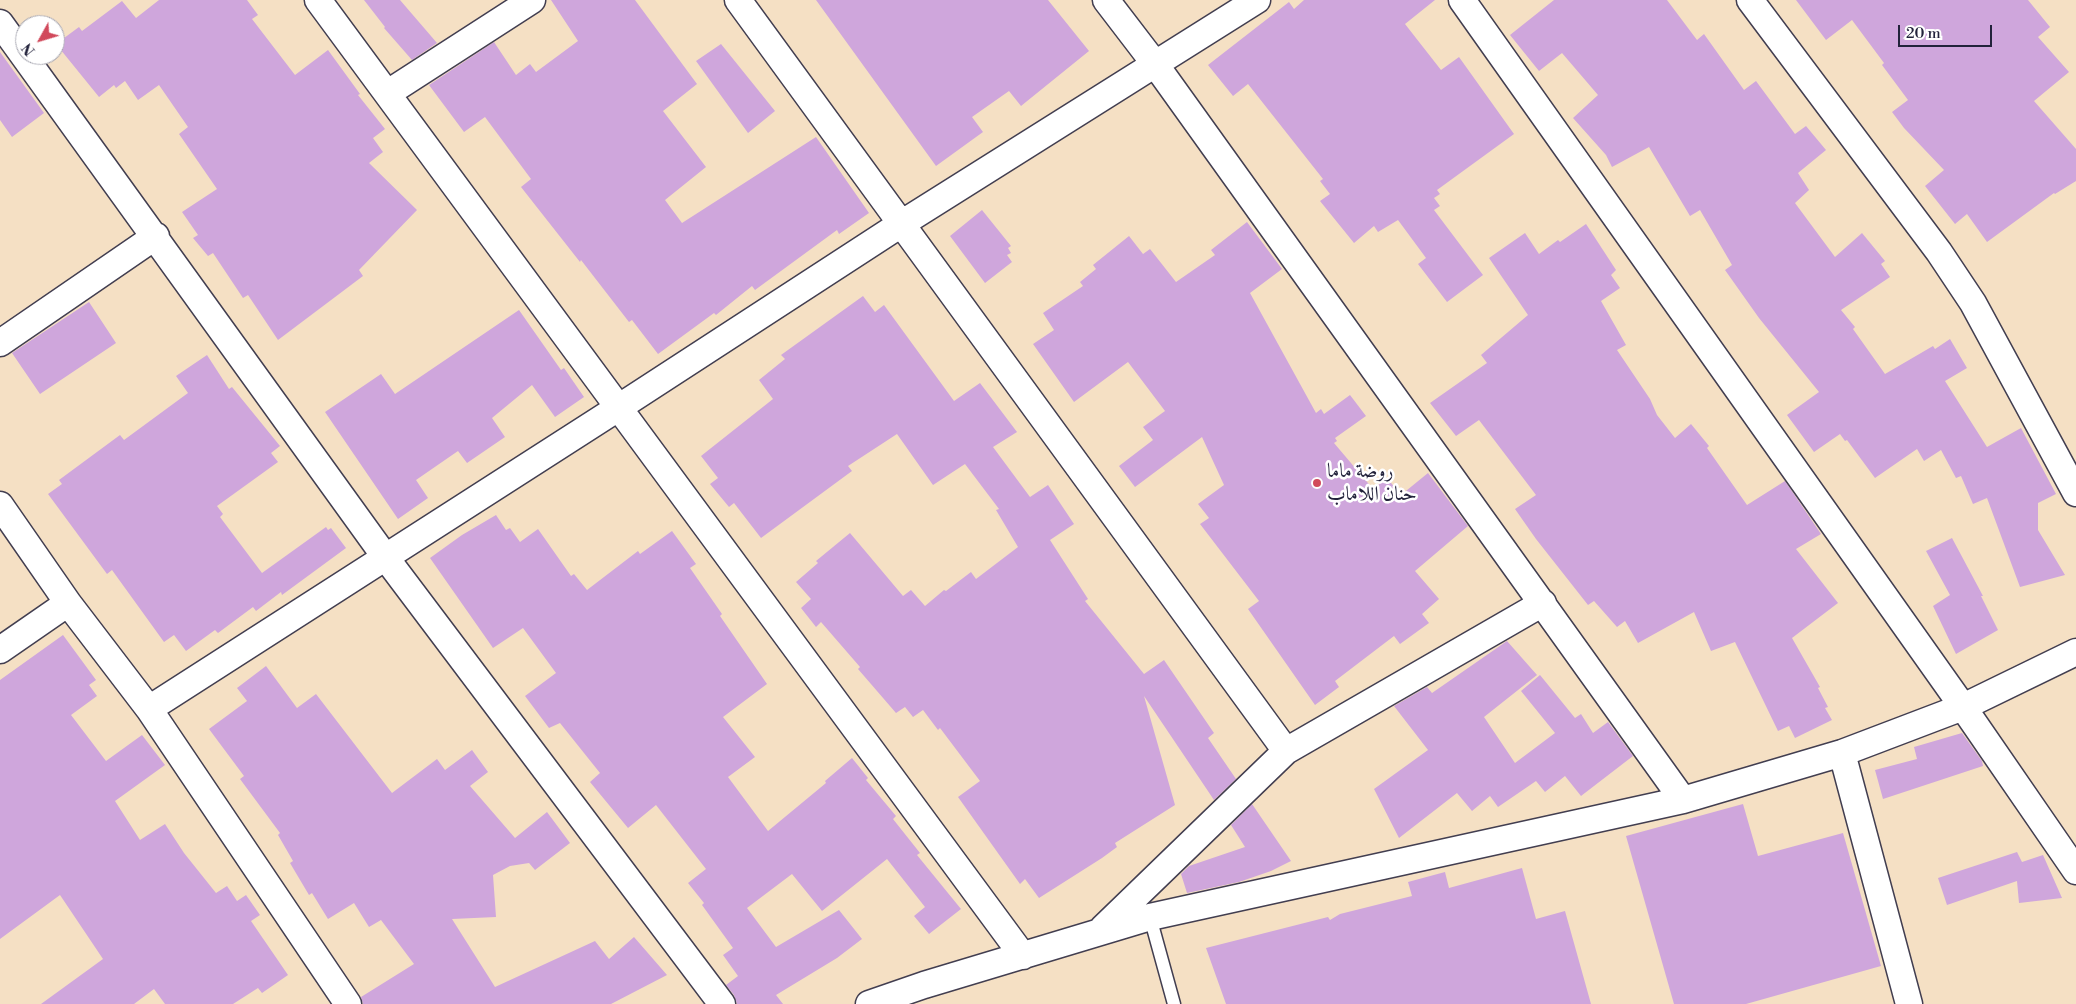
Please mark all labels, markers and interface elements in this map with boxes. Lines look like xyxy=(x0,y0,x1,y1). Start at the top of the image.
north arrow xyxy=(15,15,65,65)
scale bar xyxy=(1901,15,1995,47)
text: 20 m xyxy=(1906,24,1941,43)
text: N xyxy=(19,39,40,59)
place label: روضة ماما حنان اللاماب xyxy=(1327,460,1417,507)
marker: روضة ماما حنان اللاماب xyxy=(1311,477,1323,489)

